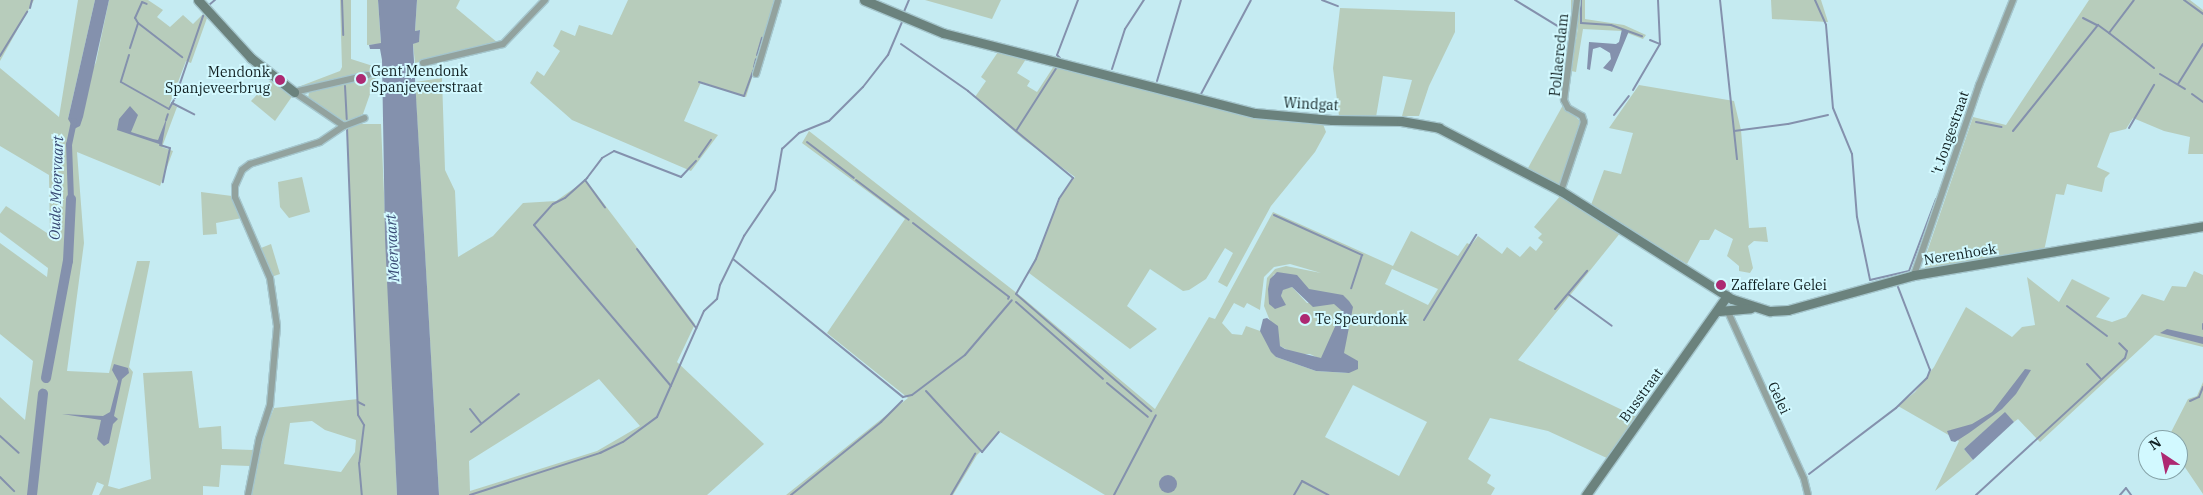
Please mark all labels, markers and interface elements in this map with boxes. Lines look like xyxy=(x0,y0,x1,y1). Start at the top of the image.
street label: Pollaeredam xyxy=(1546,13,1572,97)
place label: Gent Mendonk Spanjeveerstraat xyxy=(371,63,483,95)
place label: Mendonk Spanjeveerbrug xyxy=(165,64,270,96)
marker: Gent Mendonk Spanjeveerstraat xyxy=(355,73,367,85)
marker: Mendonk Spanjeveerbrug xyxy=(274,74,286,86)
street label: 't Jongestraat xyxy=(1928,89,1972,177)
street label: Windgat xyxy=(1283,94,1339,114)
water label: Oude Moervaart xyxy=(45,136,67,240)
water label: Moervaart xyxy=(381,214,403,282)
street label: Nerenhoek xyxy=(1922,240,1998,268)
place label: Zaffelare Gelei xyxy=(1731,277,1827,293)
marker: Zaffelare Gelei xyxy=(1715,279,1727,291)
place label: Te Speurdonk xyxy=(1315,311,1407,327)
marker: Te Speurdonk xyxy=(1299,313,1311,325)
street label: Busstraat xyxy=(1616,365,1666,425)
street label: Gelei xyxy=(1764,379,1794,417)
north arrow xyxy=(2138,430,2188,480)
text: N xyxy=(2146,433,2165,454)

